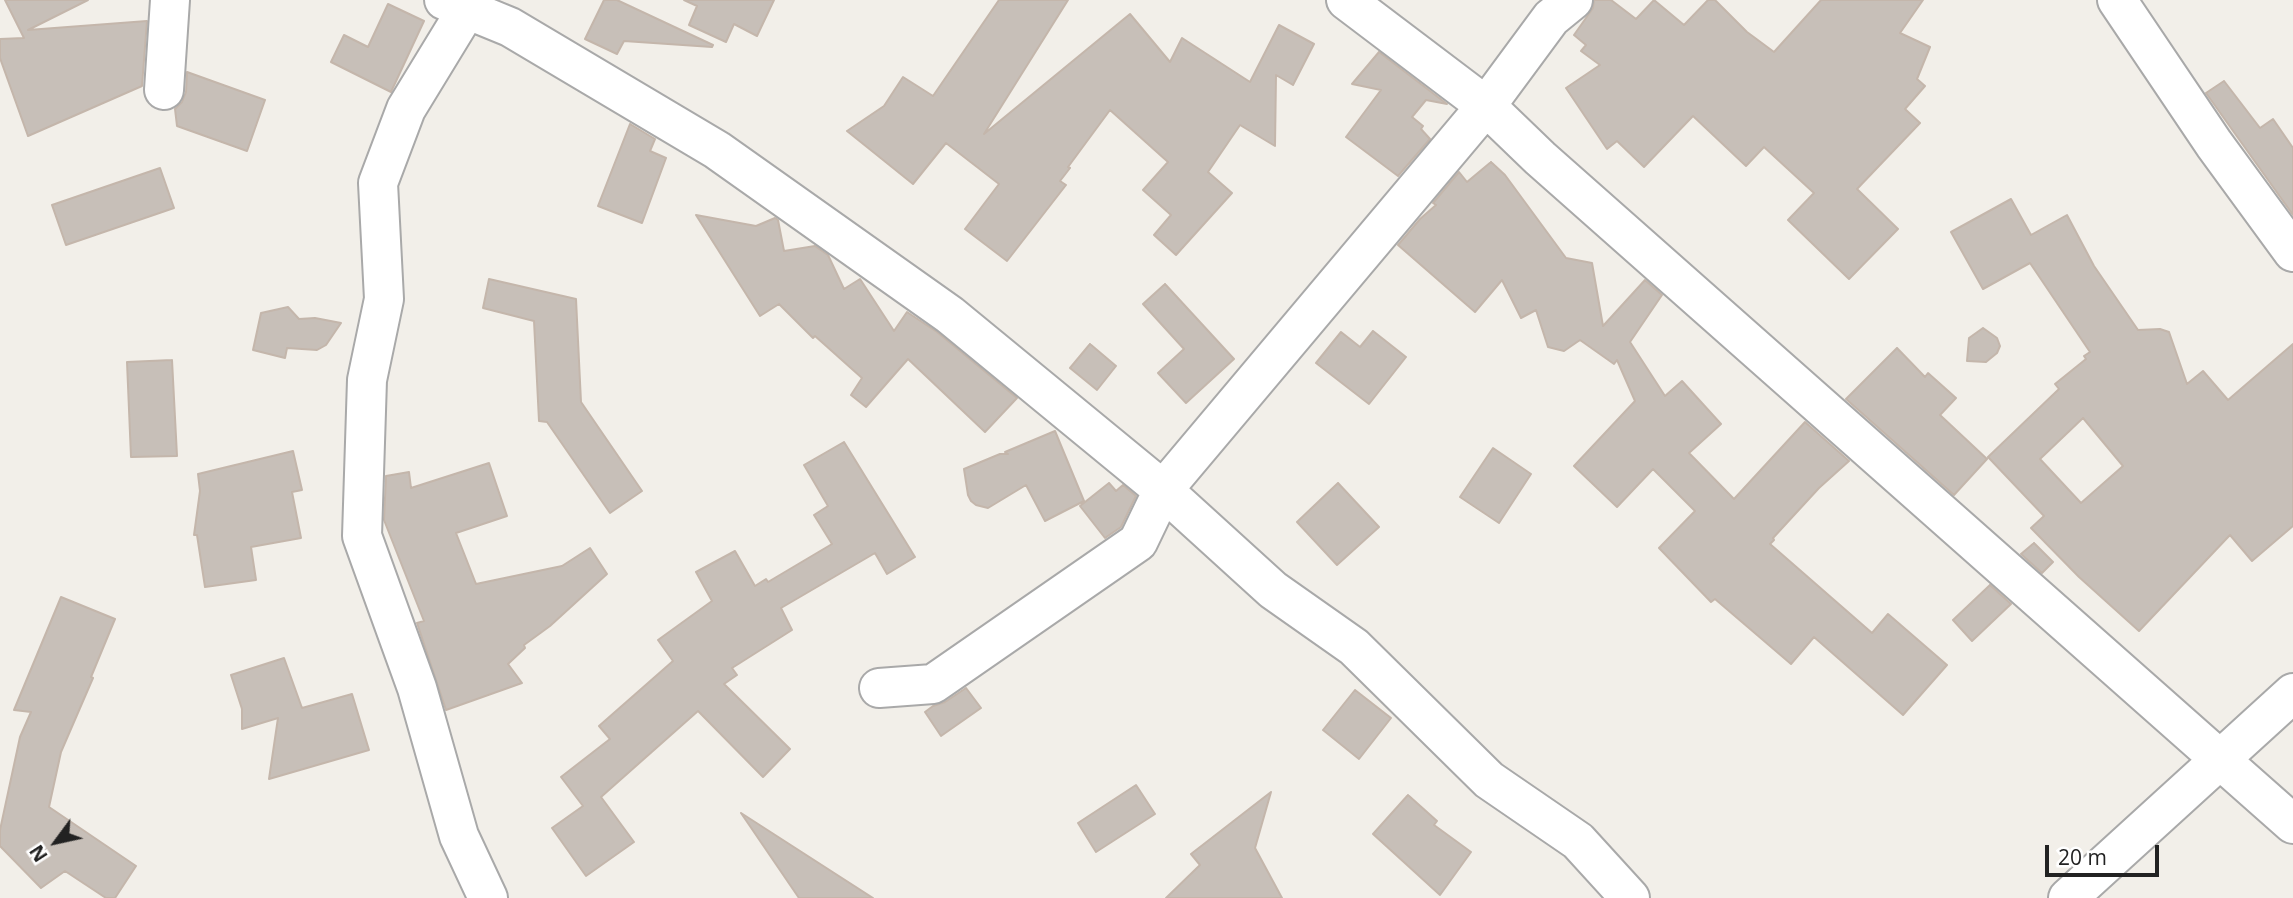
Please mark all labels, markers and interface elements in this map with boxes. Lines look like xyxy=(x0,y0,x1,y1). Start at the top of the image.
north arrow xyxy=(21,807,91,877)
scale bar xyxy=(2048,832,2162,876)
text: N xyxy=(23,840,54,867)
text: 20 m xyxy=(2058,843,2107,871)

